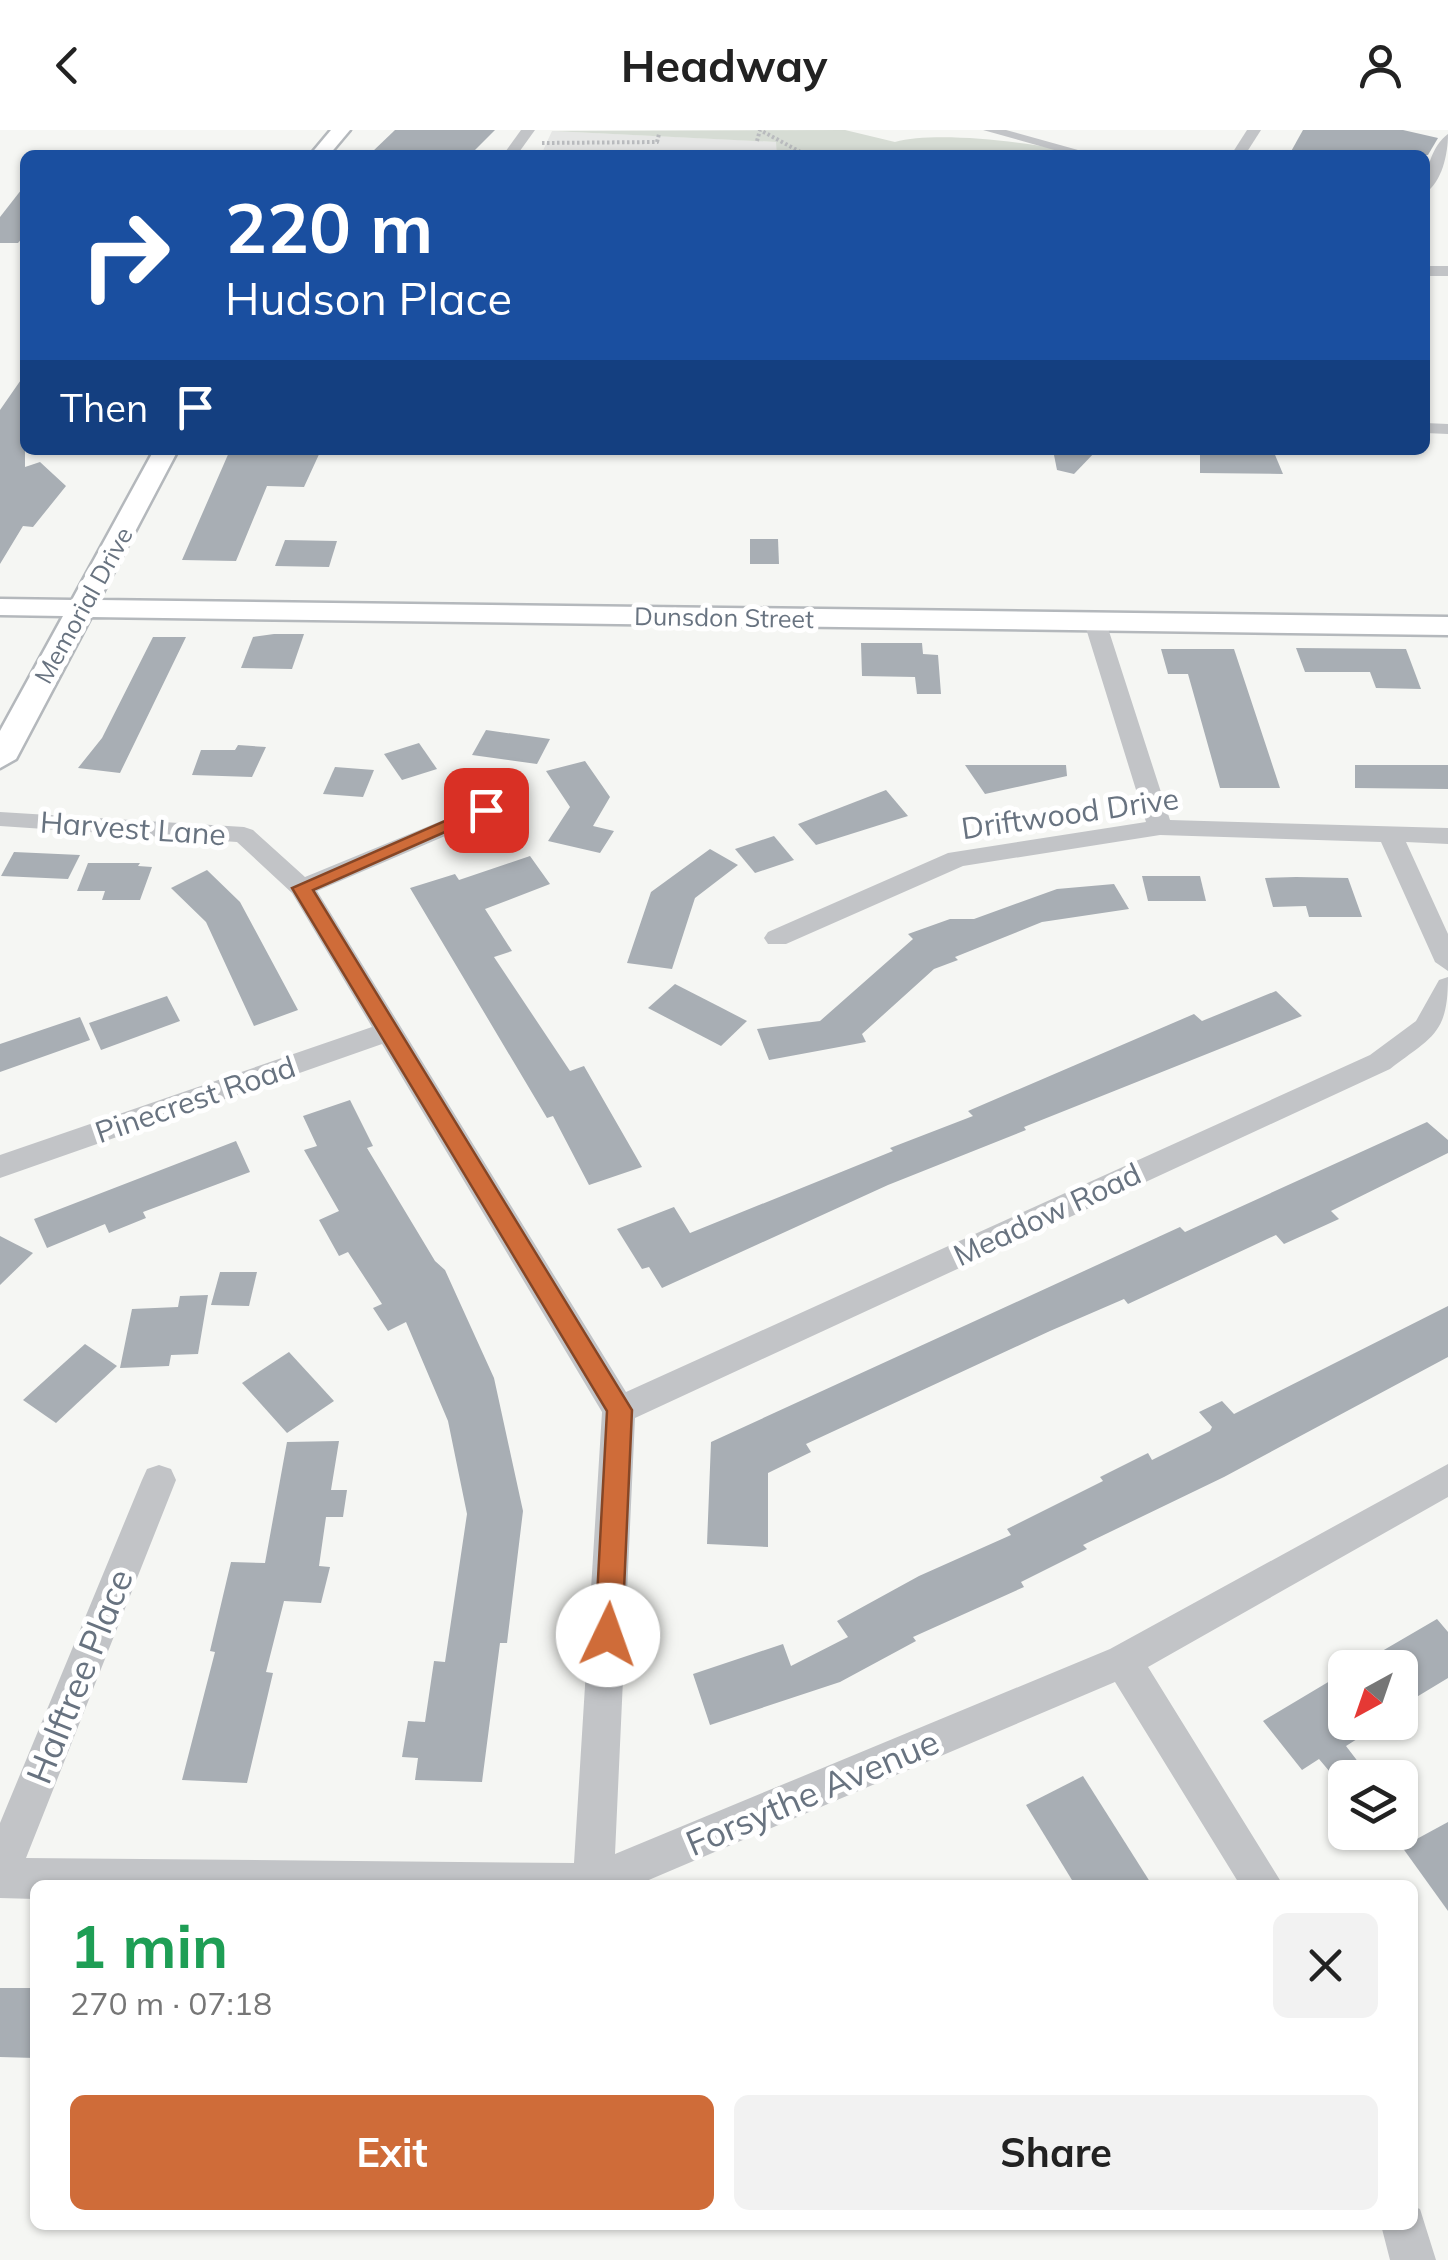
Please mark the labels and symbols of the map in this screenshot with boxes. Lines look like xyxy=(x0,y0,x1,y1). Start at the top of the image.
street label: Memorial Drive xyxy=(27,521,139,689)
street label: Dunsdon Street xyxy=(634,600,814,634)
pin xyxy=(444,768,529,853)
street label: Driftwood Drive xyxy=(959,779,1181,847)
street label: Harvest Lane xyxy=(39,803,227,853)
street label: Pinecrest Road xyxy=(90,1047,300,1151)
street label: Meadow Road xyxy=(947,1154,1147,1274)
street label: Halftree Place xyxy=(16,1562,142,1790)
position arrow xyxy=(556,1583,660,1687)
north arrow xyxy=(1328,1650,1418,1740)
street label: Forsythe Avenue xyxy=(679,1719,945,1865)

